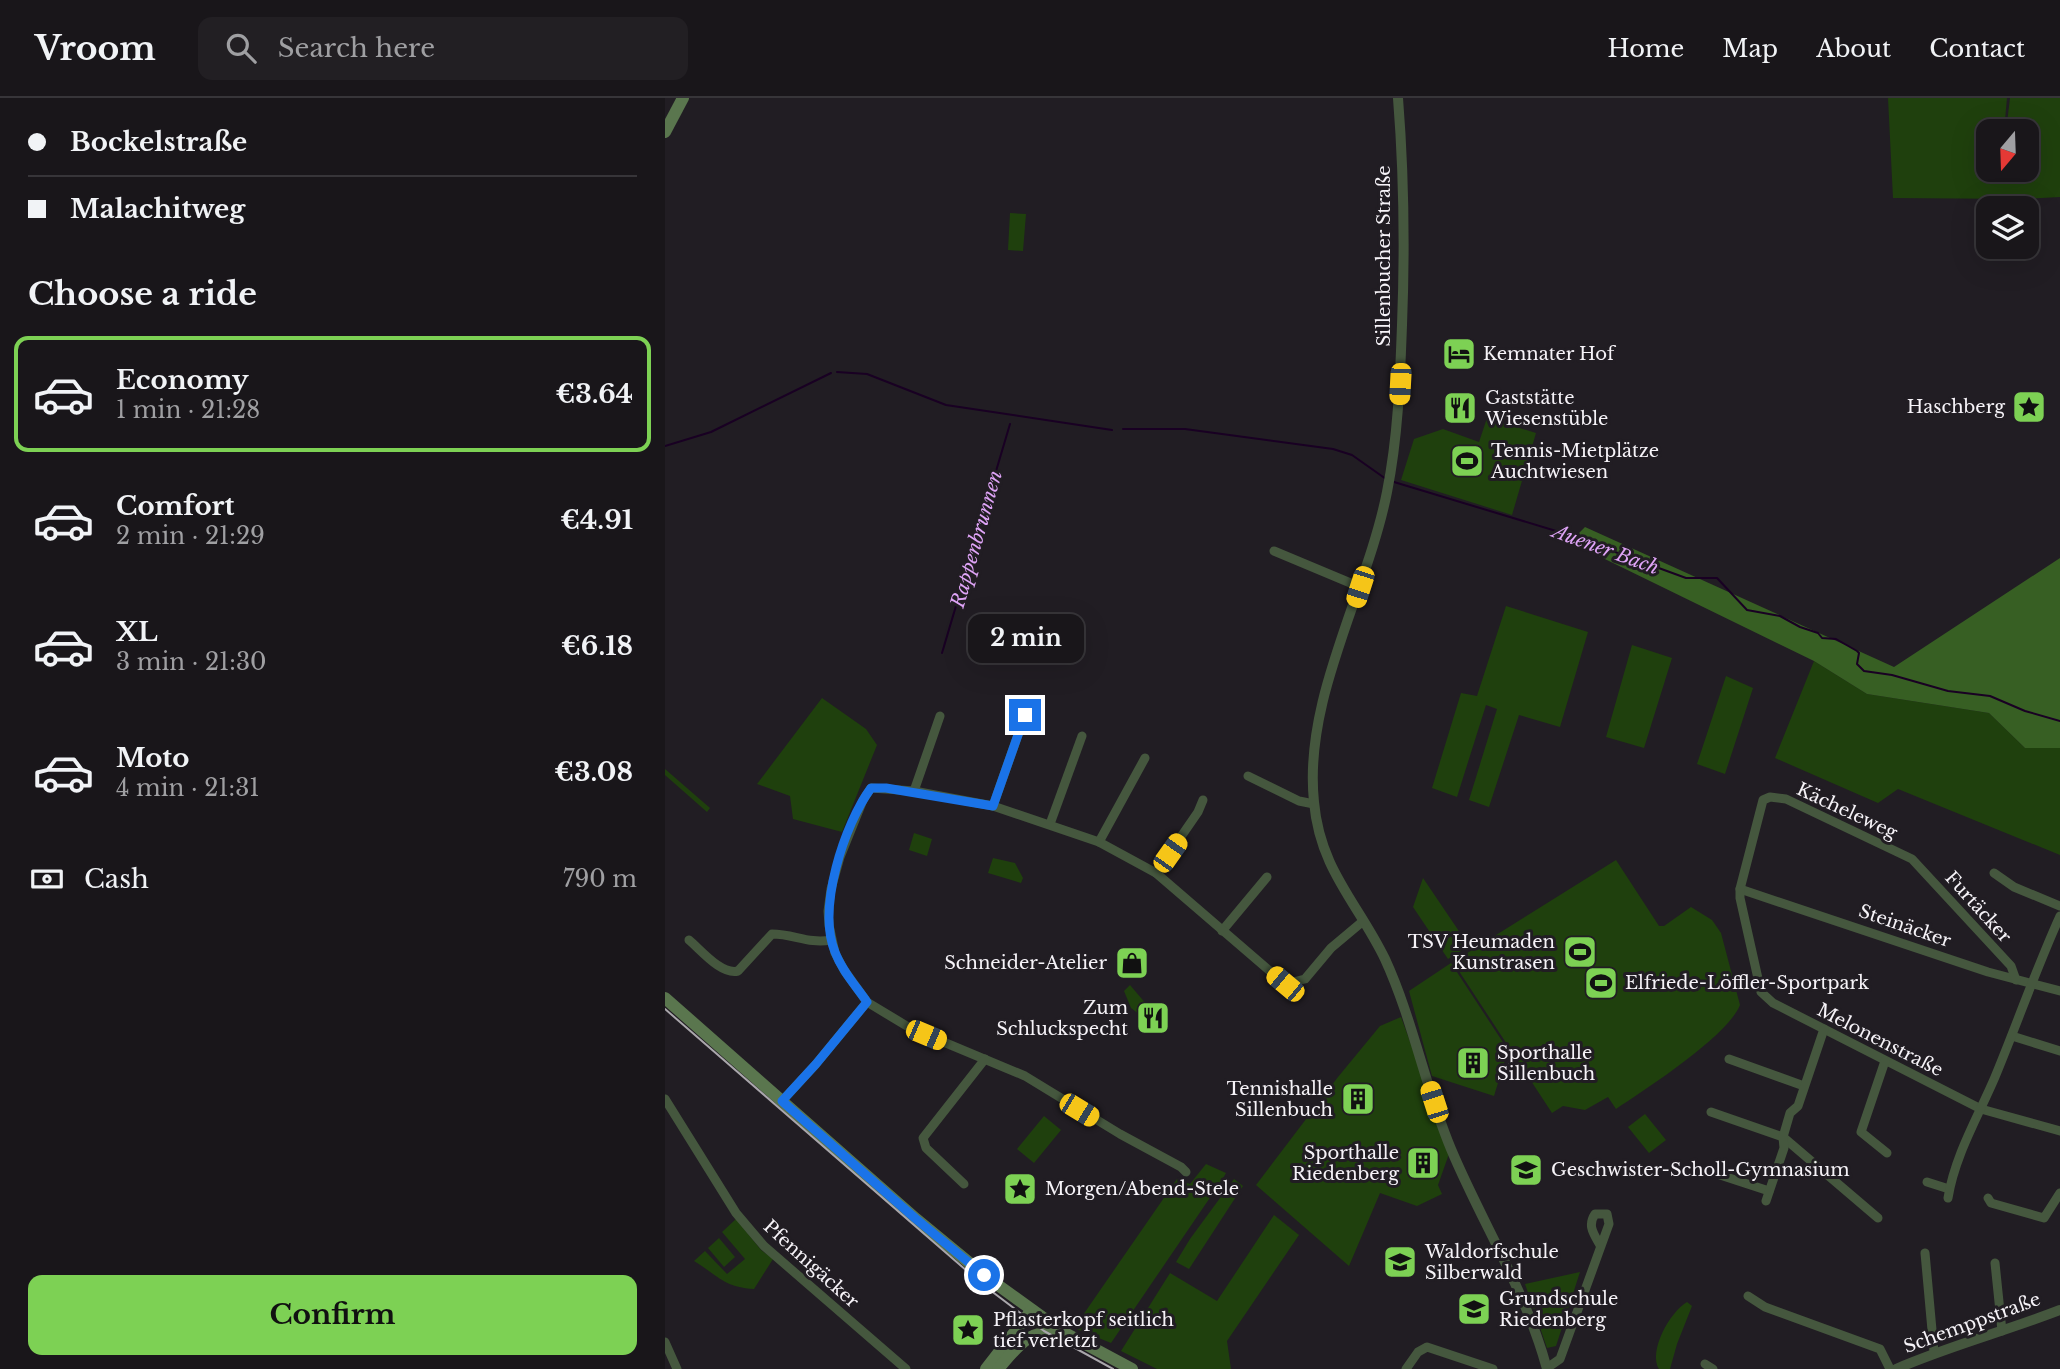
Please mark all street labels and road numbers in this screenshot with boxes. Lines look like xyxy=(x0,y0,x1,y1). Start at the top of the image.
street label: Sillenbucher Straße xyxy=(1373,165,1395,347)
street label: Kächeleweg xyxy=(1793,778,1901,844)
street label: Furtäcker xyxy=(1940,867,2016,948)
street label: Steinäcker xyxy=(1856,900,1954,952)
street label: Melonenstraße xyxy=(1813,999,1947,1081)
street label: Pfennigäcker xyxy=(759,1215,863,1313)
street label: Schemppstraße xyxy=(1901,1288,2043,1358)

